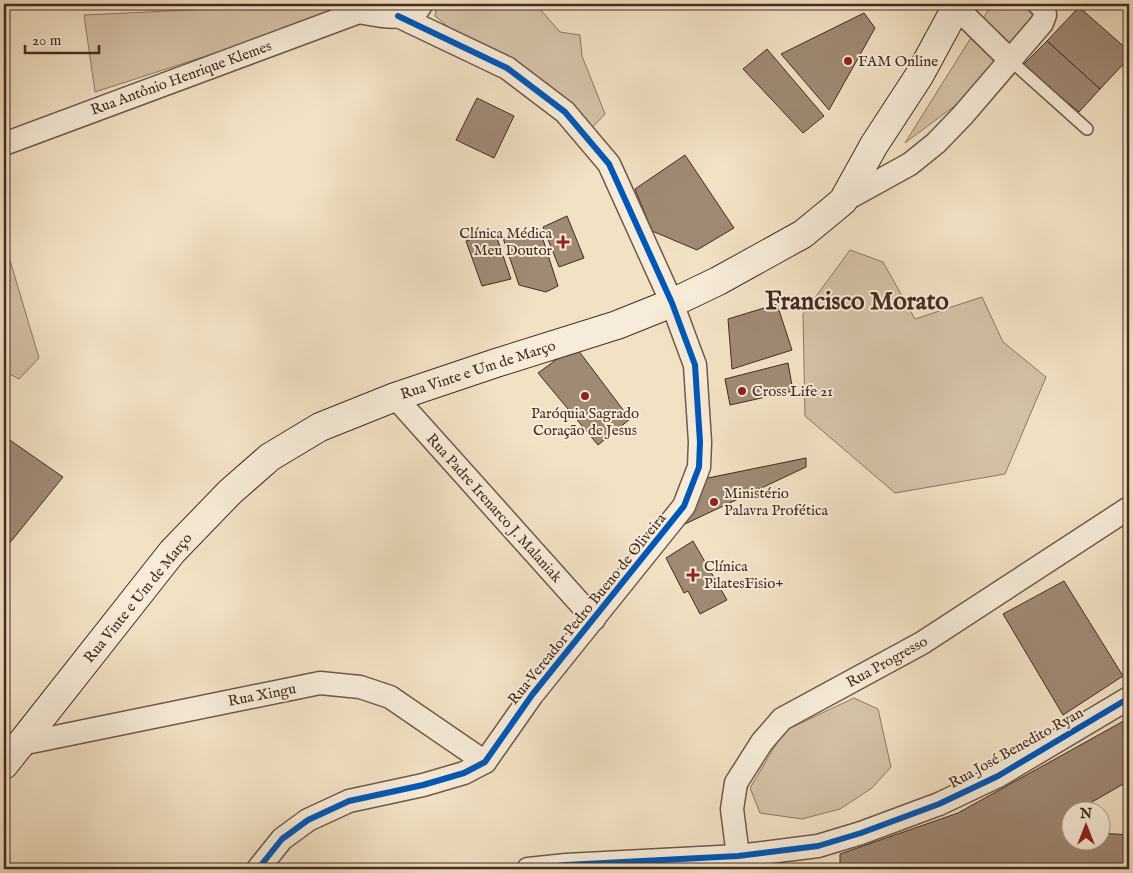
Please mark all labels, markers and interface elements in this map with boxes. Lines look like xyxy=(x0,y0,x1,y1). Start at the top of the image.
scale bar xyxy=(25,22,99,54)
text: 20 m xyxy=(32,31,62,50)
street label: Rua Antônio Henrique Klemes xyxy=(88,36,274,120)
place label: FAM Online xyxy=(858,52,938,71)
marker: FAM Online xyxy=(842,55,854,67)
place label: Clínica Médica Meu Doutor xyxy=(459,224,553,260)
marker: Clínica Médica Meu Doutor xyxy=(556,235,570,249)
district label: Francisco Morato xyxy=(765,286,949,318)
street label: Rua Vinte e Um de Março xyxy=(398,336,558,404)
place label: Cross Life 21 xyxy=(752,382,833,401)
marker: Cross Life 21 xyxy=(736,385,748,397)
marker: Paróquia Sagrado Coração de Jesus xyxy=(579,390,591,402)
place label: Paróquia Sagrado Coração de Jesus xyxy=(531,404,639,440)
street label: Rua Padre Irenarco J. Malaniak xyxy=(422,430,567,587)
place label: Ministério Palavra Profética xyxy=(724,484,828,520)
marker: Ministério Palavra Profética xyxy=(708,496,720,508)
street label: Rua Vereador Pedro Bueno de Oliveira xyxy=(504,509,670,709)
street label: Rua Vinte e Um de Março xyxy=(80,529,196,667)
place label: Clínica PilatesFisio+ xyxy=(704,557,784,593)
marker: Clínica PilatesFisio+ xyxy=(686,568,700,582)
street label: Rua Progresso xyxy=(843,632,931,692)
street label: Rua Xingu xyxy=(226,679,298,711)
street label: Rua José Benedito Ryan xyxy=(945,703,1087,793)
north arrow xyxy=(1060,800,1110,850)
text: N xyxy=(1079,805,1092,823)

